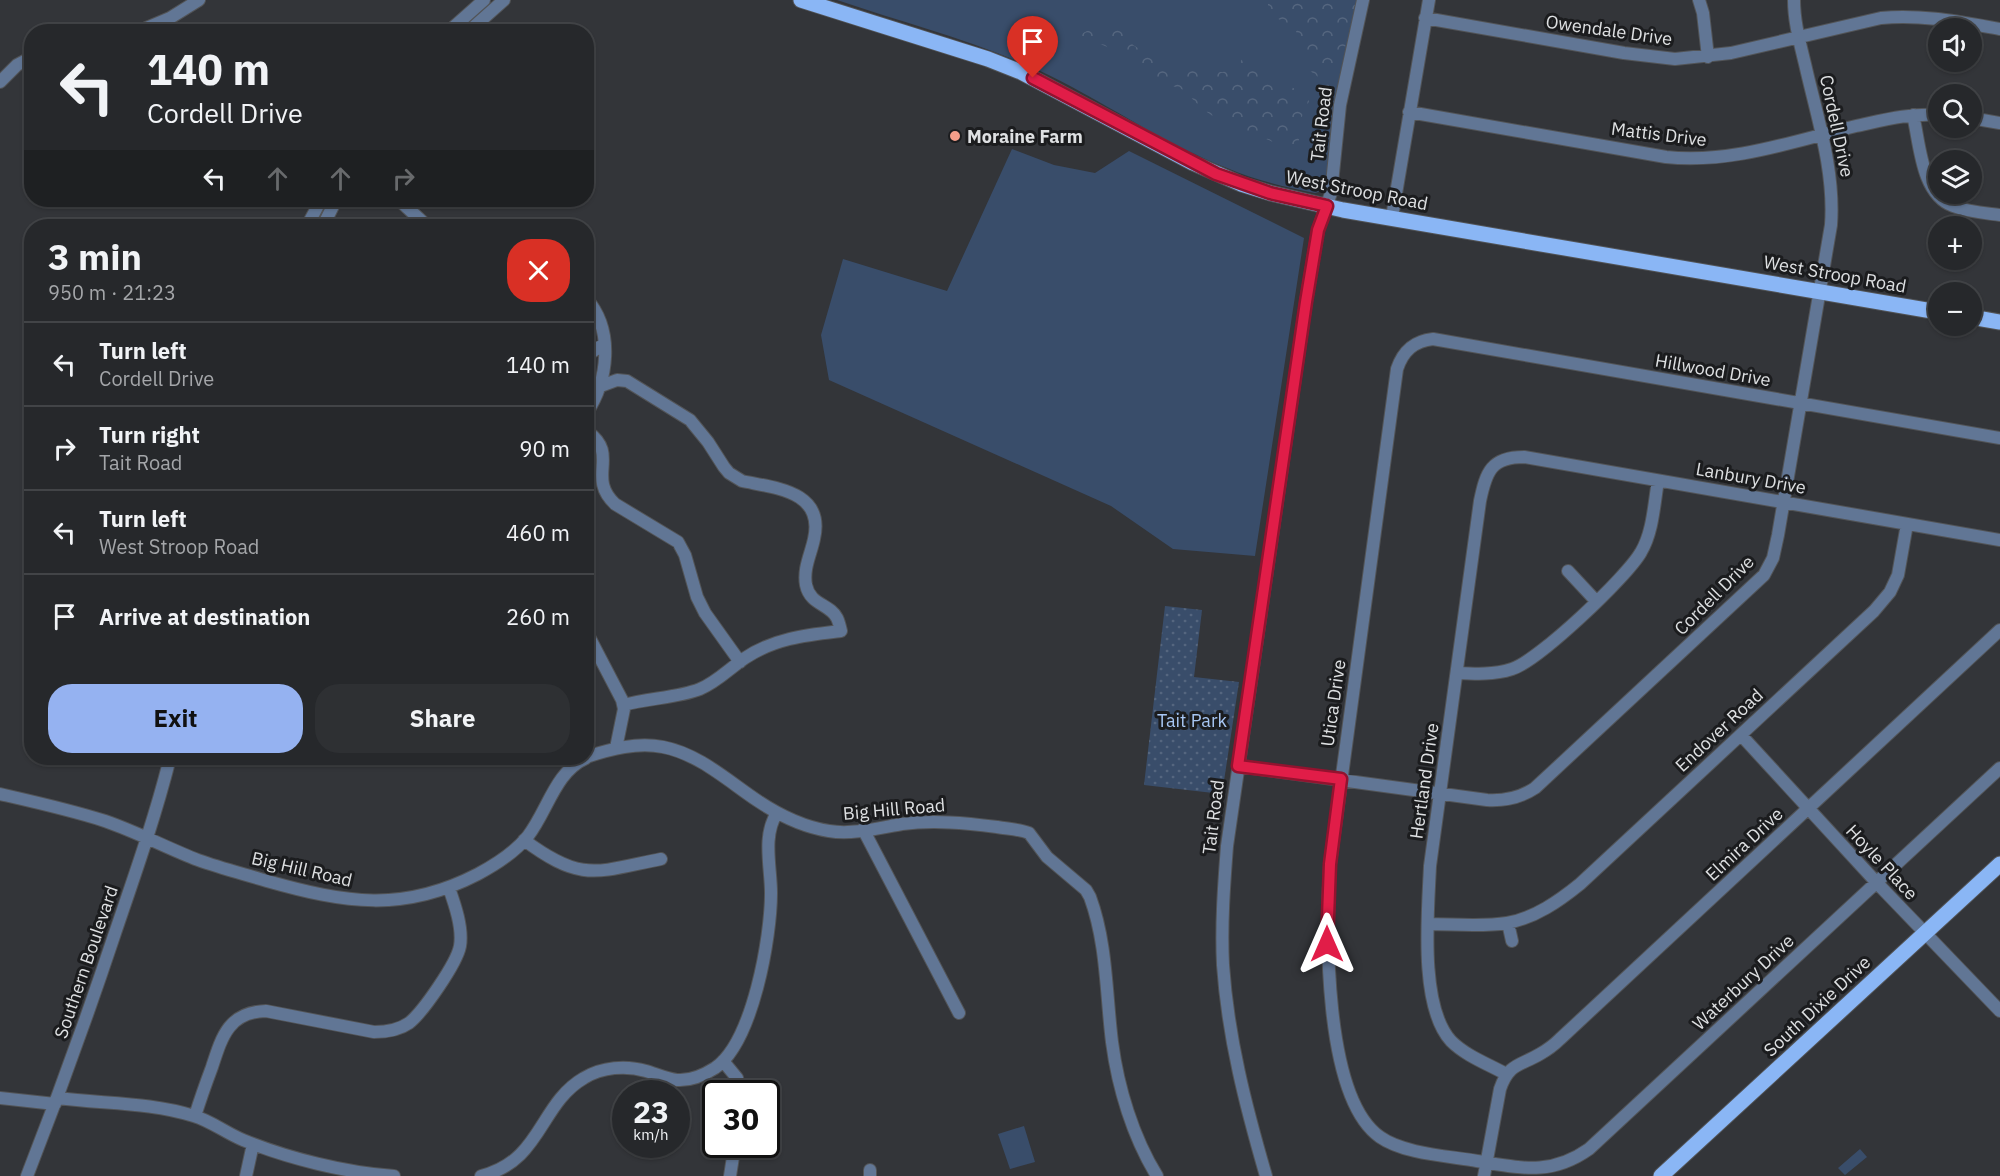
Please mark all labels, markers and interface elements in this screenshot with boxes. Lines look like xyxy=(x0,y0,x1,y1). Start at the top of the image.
street label: Owendale Drive xyxy=(1544,10,1674,50)
pin xyxy=(1007,16,1058,78)
map controls xyxy=(1928,18,1982,336)
button: sound xyxy=(1928,18,1982,72)
icon: arrive xyxy=(1016,25,1049,58)
text: 140 m xyxy=(147,42,270,97)
icon: left xyxy=(48,48,126,126)
street label: Cordell Drive xyxy=(1815,73,1859,179)
button: search xyxy=(1928,84,1982,138)
street label: Tait Road xyxy=(1305,85,1337,163)
text: Cordell Drive xyxy=(147,95,303,130)
street label: Mattis Drive xyxy=(1610,117,1708,151)
place label: Moraine Farm xyxy=(967,125,1083,148)
marker: Moraine Farm xyxy=(948,129,962,143)
button: layers xyxy=(1928,150,1982,204)
icon: left xyxy=(198,162,231,195)
icon: ahead xyxy=(261,162,294,195)
icon: ahead xyxy=(324,162,357,195)
icon: right xyxy=(387,162,420,195)
street label: West Stroop Road xyxy=(1284,165,1430,215)
button: + xyxy=(1928,216,1982,270)
text: 3 min xyxy=(48,233,142,280)
button: close xyxy=(507,239,570,302)
street label: West Stroop Road xyxy=(1762,250,1908,298)
text: 950 m · 21:23 xyxy=(48,279,176,306)
button: − xyxy=(1928,282,1982,336)
text: Turn left xyxy=(99,336,187,365)
icon: left xyxy=(48,348,81,381)
street label: Hillwood Drive xyxy=(1653,348,1773,392)
text: 140 m xyxy=(506,350,570,379)
text: Cordell Drive xyxy=(99,365,214,392)
text: Turn right xyxy=(99,420,200,449)
icon: right xyxy=(48,432,81,465)
text: 90 m xyxy=(519,434,570,463)
text: Tait Road xyxy=(99,449,182,476)
street label: Lanbury Drive xyxy=(1694,457,1808,499)
text: Turn left xyxy=(99,504,187,533)
icon: left xyxy=(48,516,81,549)
text: 460 m xyxy=(506,518,570,547)
text: West Stroop Road xyxy=(99,533,259,560)
street label: Cordell Drive xyxy=(1669,550,1759,640)
icon: arrive xyxy=(48,600,81,633)
text: Arrive at destination xyxy=(99,602,310,631)
text: 260 m xyxy=(506,602,570,631)
street label: Utica Drive xyxy=(1316,658,1351,748)
street label: Endover Road xyxy=(1670,683,1768,777)
button: Exit xyxy=(48,684,303,753)
button: Share xyxy=(315,684,570,753)
park label: Tait Park xyxy=(1157,709,1228,732)
street label: Hertland Drive xyxy=(1404,721,1444,840)
street label: Tait Road xyxy=(1197,778,1229,856)
street label: Big Hill Road xyxy=(842,793,946,825)
street label: Elmira Drive xyxy=(1700,802,1788,886)
street label: Hoyle Place xyxy=(1841,819,1923,905)
street label: Big Hill Road xyxy=(249,846,355,892)
street label: Southern Boulevard xyxy=(49,883,123,1041)
position arrow xyxy=(1295,912,1359,976)
street label: Waterbury Drive xyxy=(1687,929,1799,1035)
street label: South Dixie Drive xyxy=(1759,951,1875,1061)
speed limit sign: 30 xyxy=(702,1080,780,1158)
text: 23 xyxy=(633,1092,669,1131)
text: km/h xyxy=(633,1125,669,1144)

